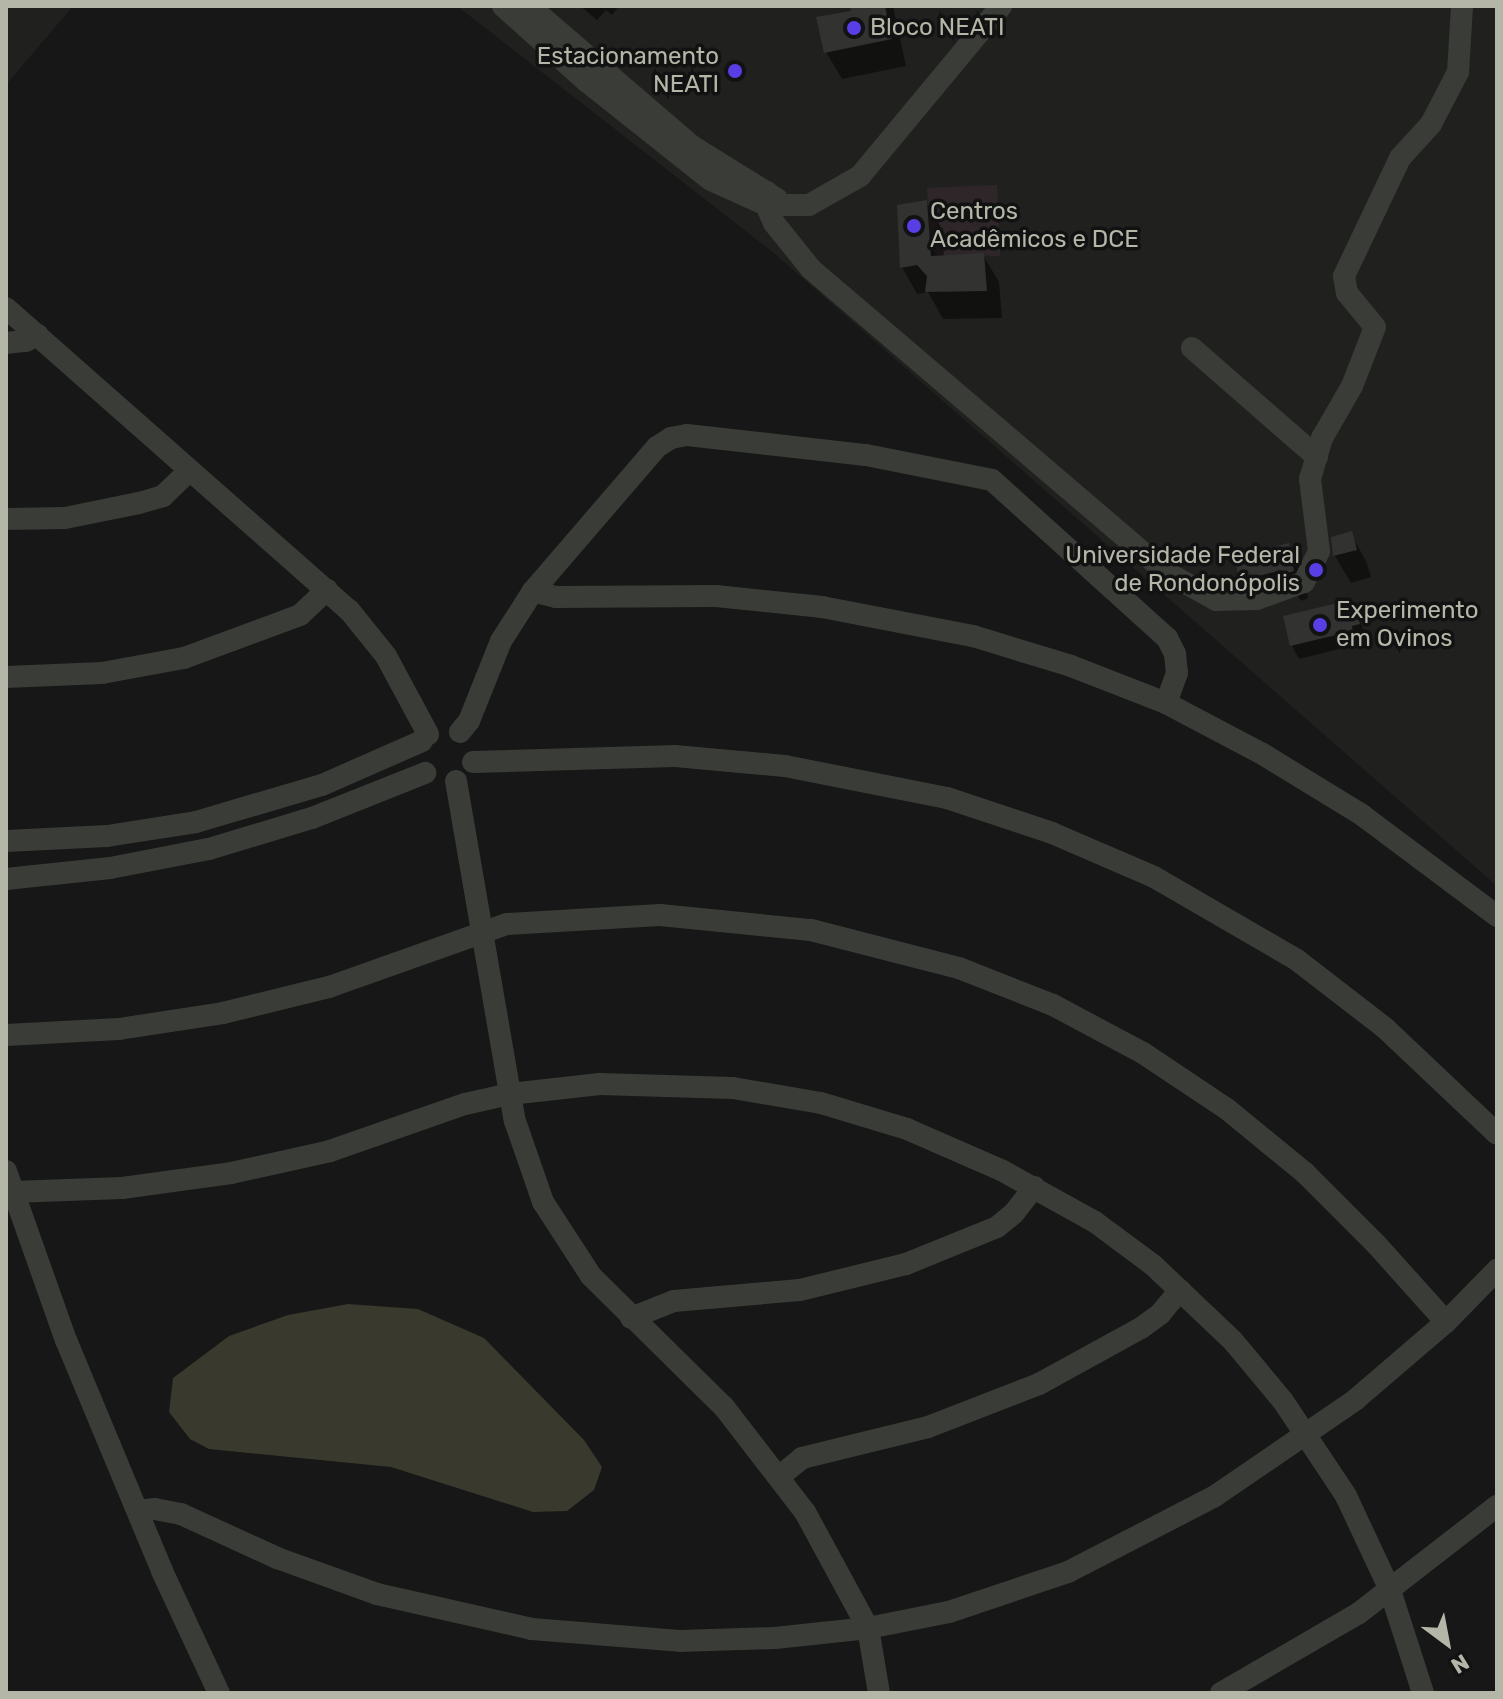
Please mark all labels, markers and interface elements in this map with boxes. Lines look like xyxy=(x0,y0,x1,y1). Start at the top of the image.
place label: Bloco NEATI xyxy=(870,14,1005,42)
marker: Bloco NEATI xyxy=(845,19,863,37)
place label: Estacionamento NEATI xyxy=(537,43,719,99)
marker: Estacionamento NEATI xyxy=(726,62,744,80)
place label: Centros Acadêmicos e DCE xyxy=(930,198,1139,254)
marker: Centros Acadêmicos e DCE xyxy=(905,217,923,235)
place label: Universidade Federal de Rondonópolis xyxy=(1065,542,1300,598)
marker: Universidade Federal de Rondonópolis xyxy=(1307,561,1325,579)
place label: Experimento em Ovinos xyxy=(1336,597,1478,653)
marker: Experimento em Ovinos xyxy=(1311,616,1329,634)
north arrow xyxy=(1407,1603,1487,1683)
text: N xyxy=(1446,1648,1474,1679)

